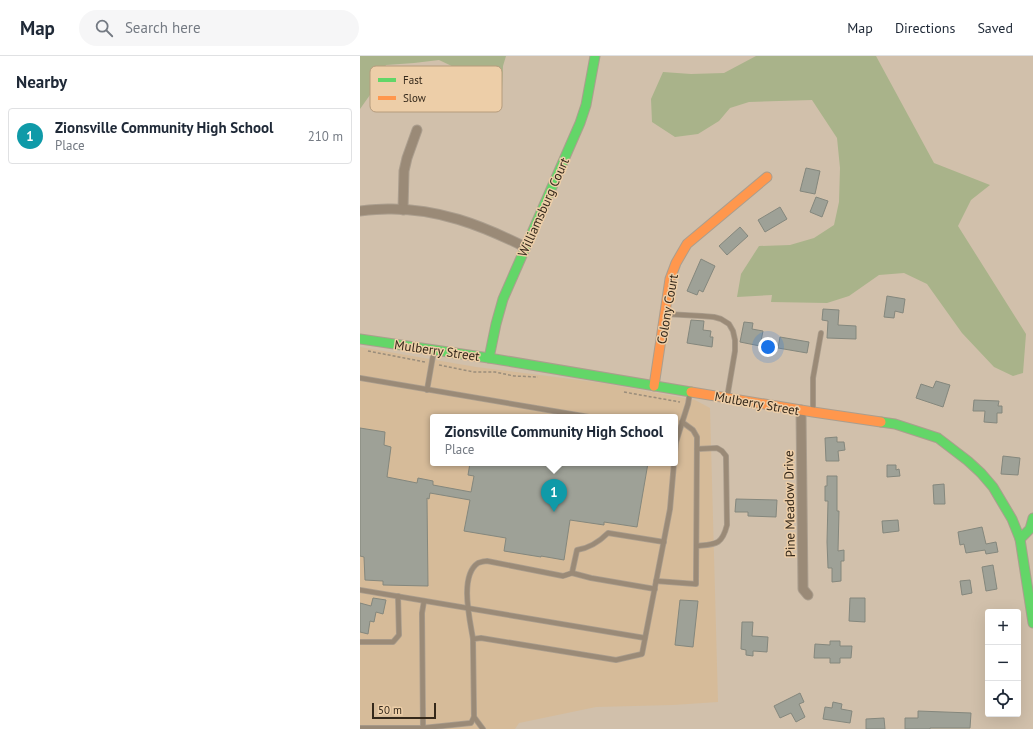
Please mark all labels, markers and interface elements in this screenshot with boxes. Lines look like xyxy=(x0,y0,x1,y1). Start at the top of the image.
search box xyxy=(79,10,359,46)
text: Map xyxy=(20,16,55,40)
icon: search xyxy=(93,17,115,39)
text: Search here xyxy=(125,18,201,37)
text: Map xyxy=(847,19,873,37)
text: Directions xyxy=(895,19,955,37)
text: Saved xyxy=(977,19,1013,37)
legend xyxy=(370,66,502,112)
text: Nearby xyxy=(16,71,67,93)
text: Fast xyxy=(403,73,423,87)
text: Slow xyxy=(403,91,426,105)
text: Zionsville Community High School xyxy=(55,118,274,137)
text: 1 xyxy=(26,128,34,145)
text: 210 m xyxy=(308,128,343,145)
text: Place xyxy=(55,137,85,154)
street label: Williamsburg Court xyxy=(514,154,573,259)
street label: Colony Court xyxy=(653,272,682,346)
street label: Mulberry Street xyxy=(393,336,481,365)
your location xyxy=(758,337,778,357)
street label: Mulberry Street xyxy=(713,388,801,419)
popup xyxy=(430,414,678,466)
text: Zionsville Community High School xyxy=(445,422,663,441)
text: Place xyxy=(445,441,474,458)
street label: Pine Meadow Drive xyxy=(780,450,799,558)
pin: 1 xyxy=(541,479,567,512)
map controls xyxy=(985,609,1021,717)
button: + xyxy=(985,609,1021,645)
button: − xyxy=(985,645,1021,681)
button: locate xyxy=(985,681,1021,717)
scale bar xyxy=(372,701,436,720)
text: 50 m xyxy=(378,703,402,717)

